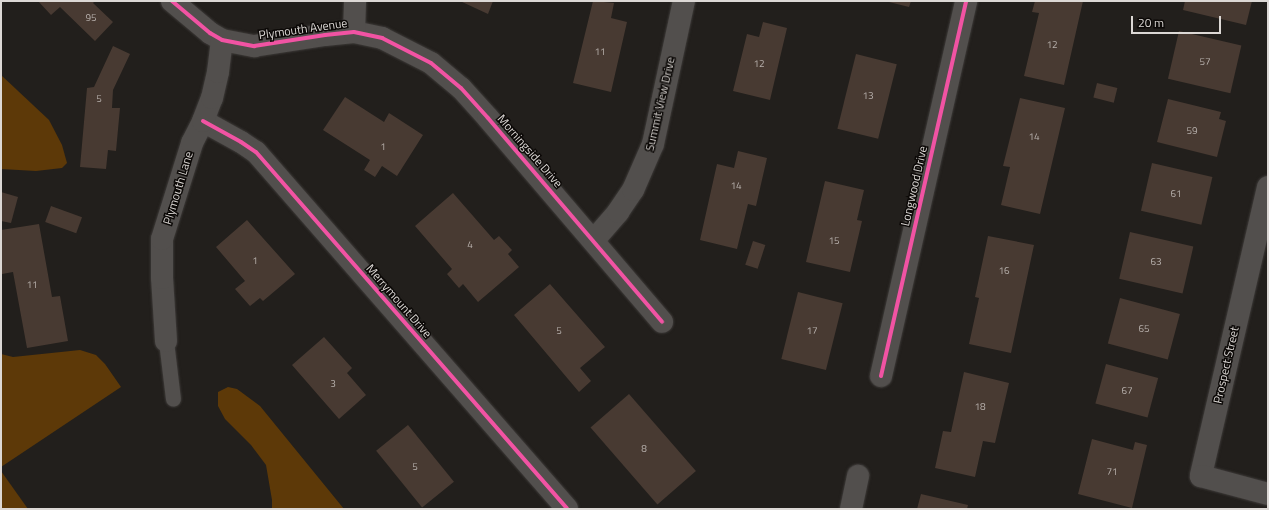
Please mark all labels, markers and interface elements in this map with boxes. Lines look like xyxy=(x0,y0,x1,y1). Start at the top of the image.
scale bar xyxy=(1133,8,1223,34)
house number: 95 xyxy=(85,12,97,24)
text: 20 m xyxy=(1138,13,1164,32)
street label: Plymouth Avenue xyxy=(258,16,348,42)
house number: 12 xyxy=(1046,39,1058,51)
house number: 11 xyxy=(594,46,606,58)
street label: Summit View Drive xyxy=(642,56,678,152)
house number: 57 xyxy=(1199,56,1211,68)
house number: 12 xyxy=(753,58,765,70)
house number: 13 xyxy=(862,90,874,102)
house number: 5 xyxy=(96,93,102,105)
street label: Morningside Drive xyxy=(494,112,566,190)
house number: 59 xyxy=(1186,125,1198,137)
house number: 14 xyxy=(1028,131,1040,143)
house number: 1 xyxy=(380,141,386,153)
street label: Longwood Drive xyxy=(898,145,930,227)
street label: Plymouth Lane xyxy=(160,150,196,226)
house number: 14 xyxy=(730,180,742,192)
house number: 61 xyxy=(1170,188,1182,200)
house number: 15 xyxy=(828,235,840,247)
house number: 4 xyxy=(467,239,473,251)
house number: 1 xyxy=(252,255,258,267)
house number: 63 xyxy=(1150,256,1162,268)
street label: Merrymount Drive xyxy=(363,261,435,341)
house number: 16 xyxy=(998,265,1010,277)
house number: 11 xyxy=(26,279,38,291)
house number: 65 xyxy=(1138,323,1150,335)
house number: 5 xyxy=(556,325,562,337)
house number: 17 xyxy=(806,325,818,337)
street label: Prospect Street xyxy=(1210,325,1242,405)
house number: 3 xyxy=(330,378,336,390)
house number: 67 xyxy=(1121,385,1133,397)
house number: 18 xyxy=(974,401,986,413)
house number: 8 xyxy=(641,443,647,455)
house number: 5 xyxy=(412,461,418,473)
house number: 71 xyxy=(1106,466,1118,478)

